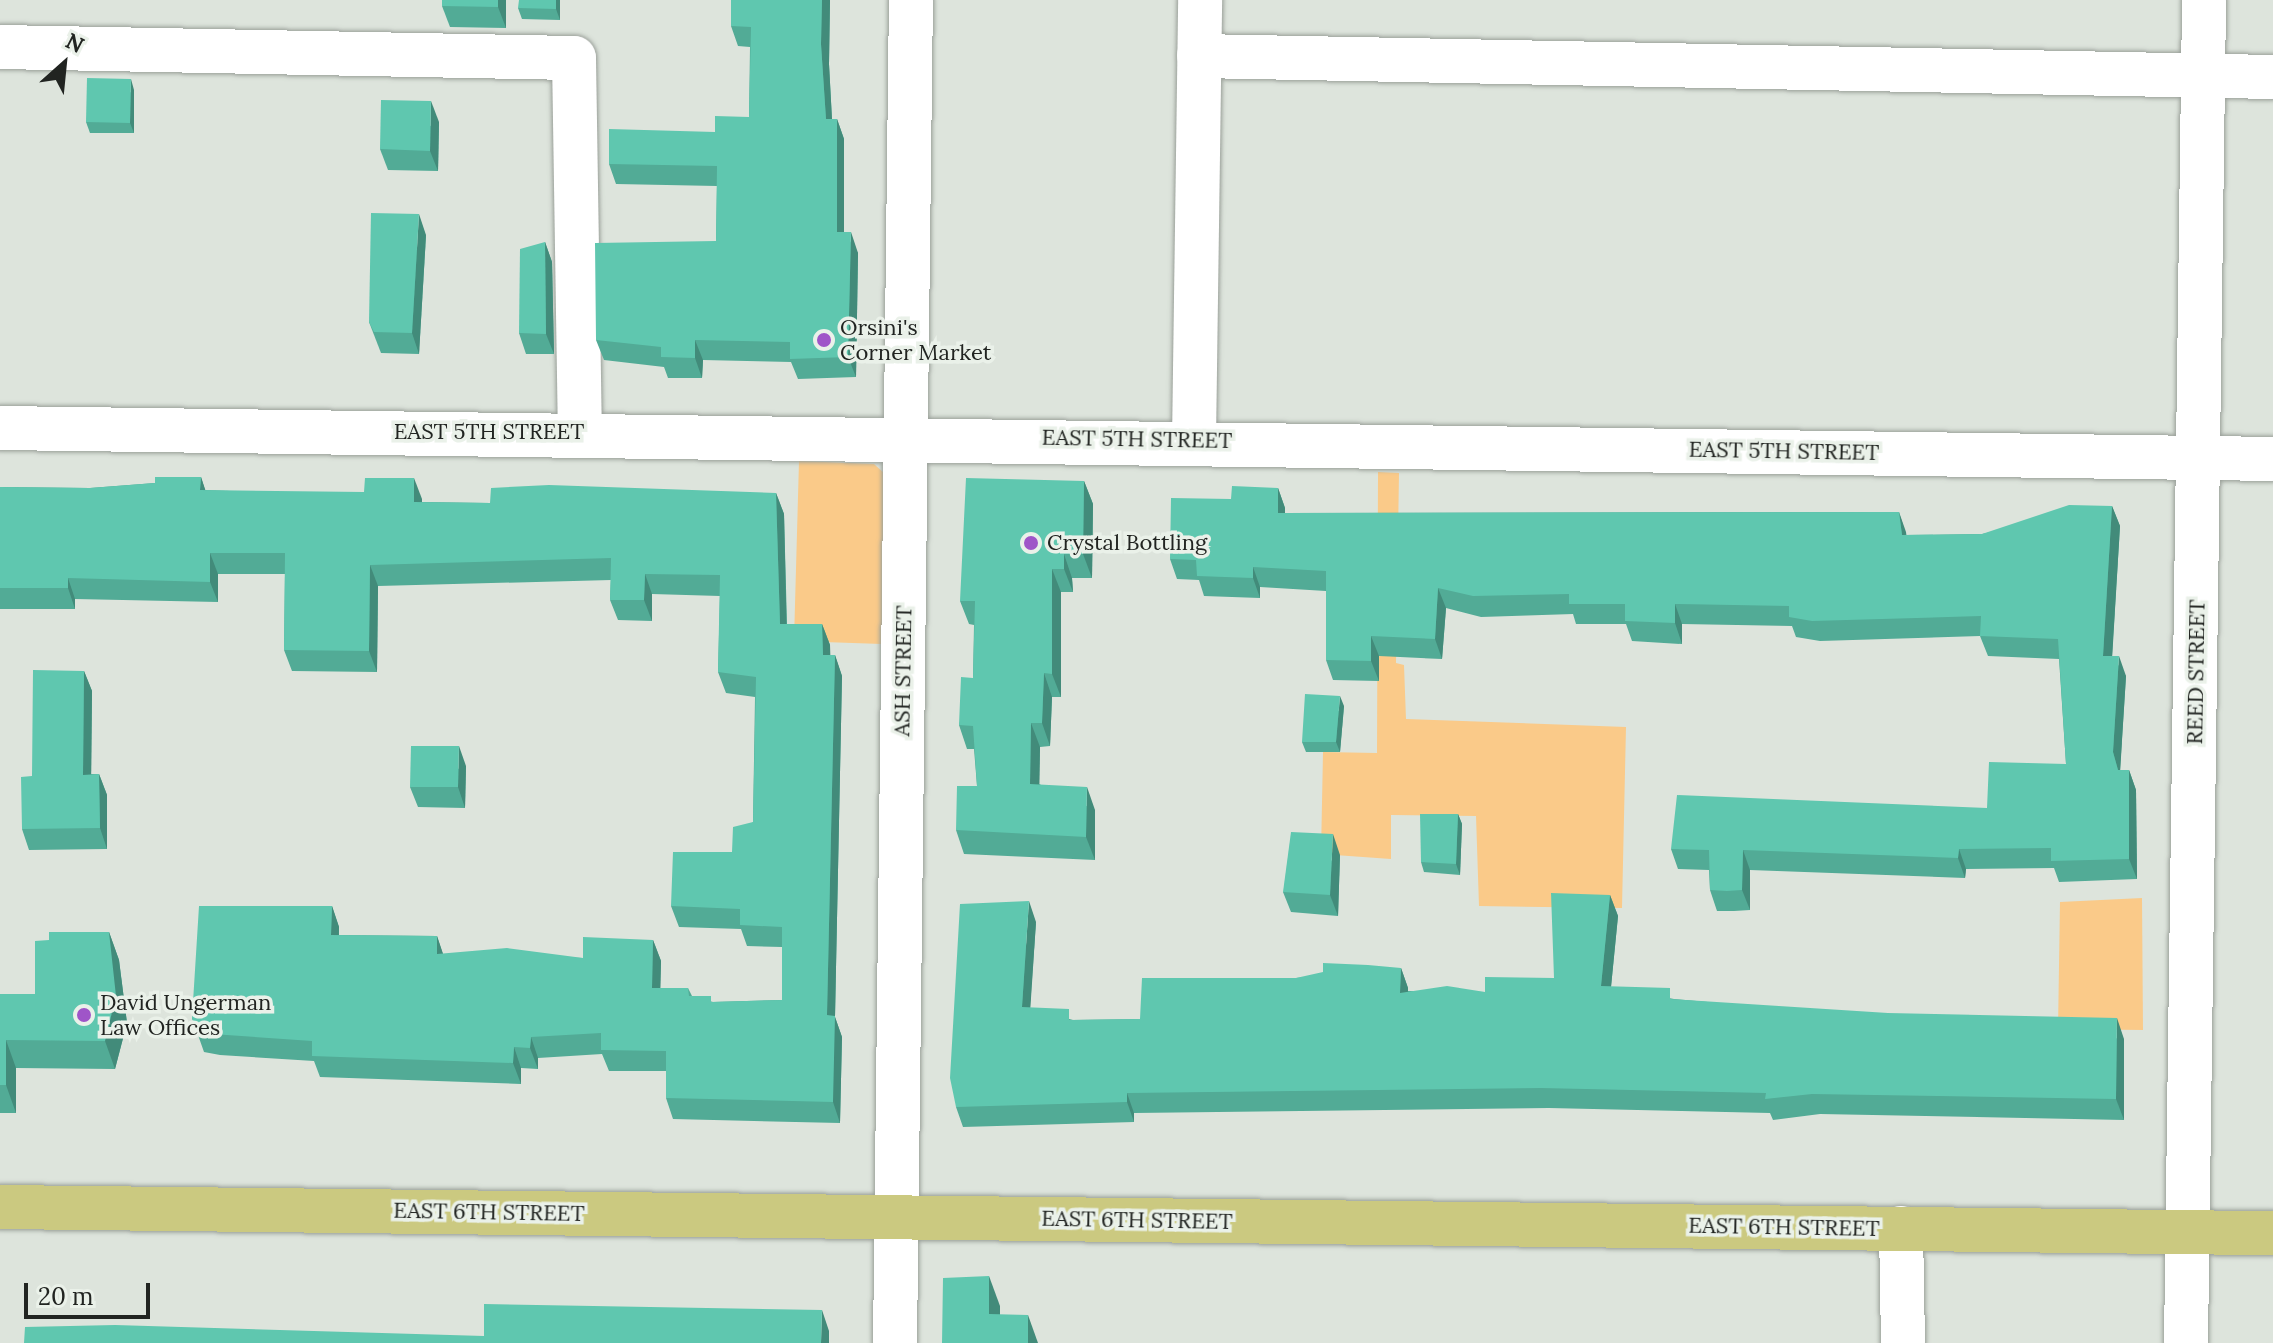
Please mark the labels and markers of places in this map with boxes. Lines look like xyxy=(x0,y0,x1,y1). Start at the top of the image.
place label: Orsini's Corner Market xyxy=(840,314,991,366)
marker: Orsini's Corner Market xyxy=(815,331,833,349)
place label: Crystal Bottling xyxy=(1047,530,1207,556)
marker: Crystal Bottling xyxy=(1022,534,1040,552)
place label: David Ungerman Law Offices xyxy=(100,989,271,1040)
marker: David Ungerman Law Offices xyxy=(75,1006,93,1024)

